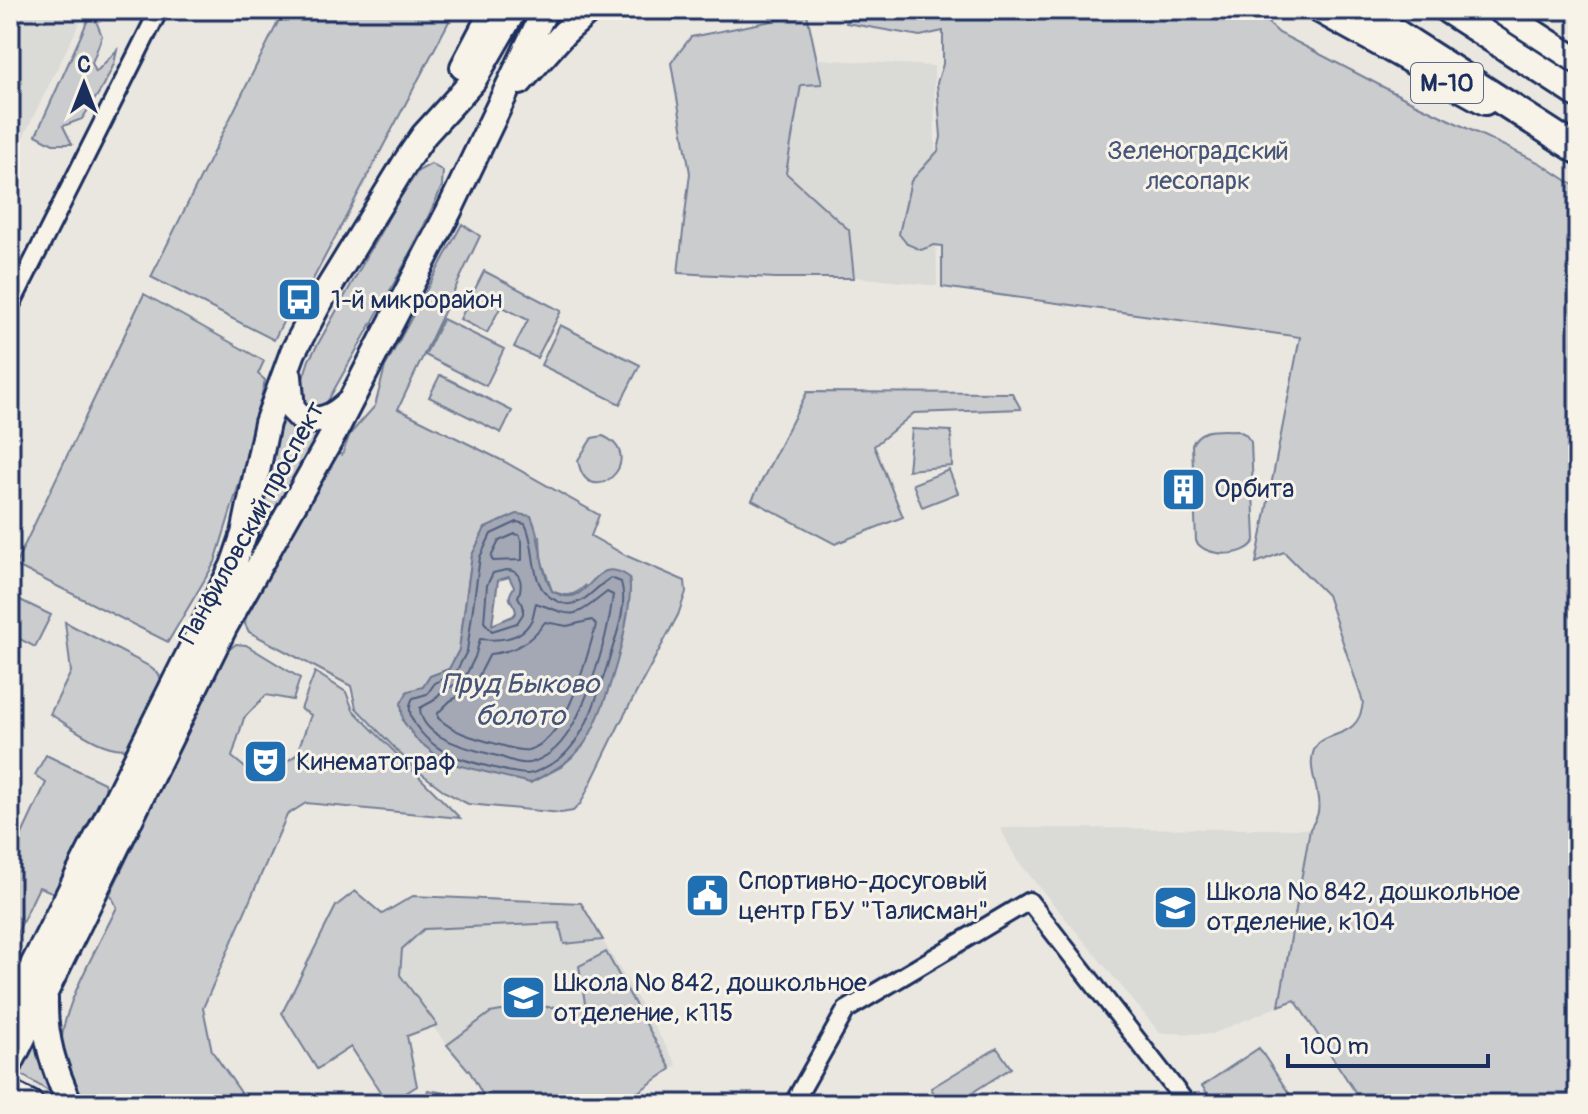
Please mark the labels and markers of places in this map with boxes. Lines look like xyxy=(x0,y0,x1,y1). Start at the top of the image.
bus stop icon: 1-й микрорайон xyxy=(276,276,324,324)
place label: 1-й микрорайон xyxy=(331,284,503,316)
building icon: Орбита xyxy=(1159,465,1207,513)
place label: Орбита xyxy=(1214,473,1294,505)
theatre icon: Кинематограф xyxy=(241,738,289,786)
place label: Кинематограф xyxy=(296,746,456,778)
place label: Спортивно-досуговый центр ГБУ "Талисман" xyxy=(738,865,989,927)
public building icon: Спортивно-досуговый центр ГБУ "Талисман" xyxy=(683,872,731,920)
place label: Школа № 842, дошкольное отделение, к104 xyxy=(1207,876,1520,938)
school or university icon: Школа № 842, дошкольное отделение, к104 xyxy=(1152,883,1200,931)
place label: Школа № 842, дошкольное отделение, к115 xyxy=(554,967,867,1029)
school or university icon: Школа № 842, дошкольное отделение, к115 xyxy=(499,974,547,1022)

